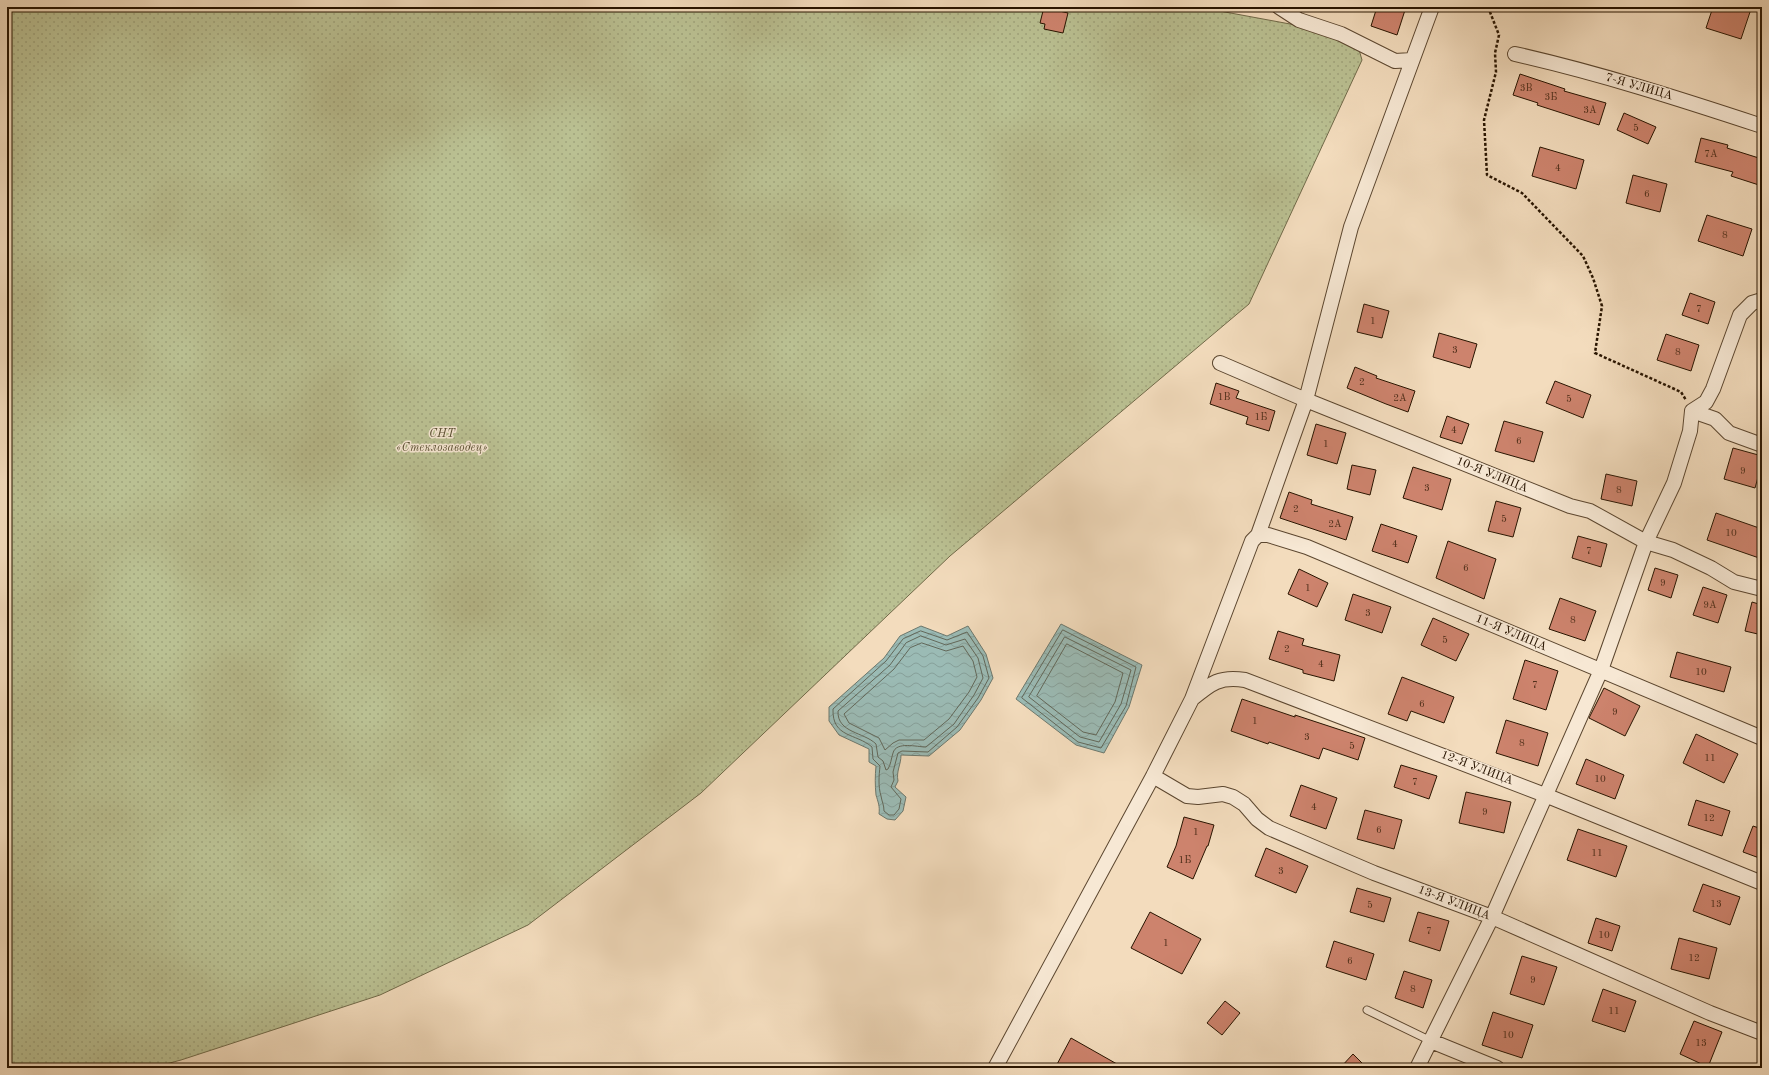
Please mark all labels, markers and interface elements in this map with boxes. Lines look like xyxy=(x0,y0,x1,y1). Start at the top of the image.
street label: 7-Я УЛИЦА xyxy=(1604,72,1674,102)
house number: 3В xyxy=(1520,83,1532,93)
house number: 3Б xyxy=(1545,92,1557,102)
house number: 3А xyxy=(1583,105,1597,115)
house number: 5 xyxy=(1633,123,1639,133)
house number: 7А xyxy=(1704,149,1718,159)
house number: 4 xyxy=(1555,163,1561,173)
house number: 6 xyxy=(1644,189,1650,199)
house number: 8 xyxy=(1722,230,1728,240)
house number: 7 xyxy=(1696,304,1702,314)
house number: 1 xyxy=(1370,316,1376,326)
house number: 3 xyxy=(1452,345,1458,355)
house number: 8 xyxy=(1675,347,1681,357)
house number: 2 xyxy=(1359,377,1365,387)
house number: 1В xyxy=(1218,392,1230,402)
house number: 2А xyxy=(1393,393,1407,403)
house number: 5 xyxy=(1566,394,1572,404)
house number: 1Б xyxy=(1255,412,1267,422)
house number: 4 xyxy=(1451,425,1457,435)
park label: СНТ «Стеклозаводец» xyxy=(396,428,488,454)
house number: 6 xyxy=(1516,436,1522,446)
house number: 1 xyxy=(1323,439,1329,449)
street label: 10-Я УЛИЦА xyxy=(1454,455,1530,495)
house number: 9 xyxy=(1740,466,1746,476)
house number: 3 xyxy=(1424,483,1430,493)
house number: 8 xyxy=(1616,485,1622,495)
house number: 2 xyxy=(1293,504,1299,514)
house number: 5 xyxy=(1501,514,1507,524)
house number: 2А xyxy=(1328,519,1342,529)
house number: 10 xyxy=(1725,528,1737,538)
house number: 4 xyxy=(1392,539,1398,549)
house number: 7 xyxy=(1586,546,1592,556)
house number: 6 xyxy=(1463,563,1469,573)
house number: 9 xyxy=(1660,578,1666,588)
house number: 1 xyxy=(1305,583,1311,593)
house number: 9А xyxy=(1703,600,1717,610)
house number: 3 xyxy=(1365,608,1371,618)
street label: 11-Я УЛИЦА xyxy=(1474,613,1548,653)
house number: 8 xyxy=(1570,615,1576,625)
house number: 5 xyxy=(1442,635,1448,645)
house number: 2 xyxy=(1284,644,1290,654)
house number: 4 xyxy=(1318,659,1324,669)
house number: 10 xyxy=(1695,667,1707,677)
house number: 7 xyxy=(1532,680,1538,690)
house number: 6 xyxy=(1419,699,1425,709)
house number: 9 xyxy=(1612,707,1618,717)
house number: 1 xyxy=(1252,716,1258,726)
house number: 3 xyxy=(1304,732,1310,742)
house number: 8 xyxy=(1519,738,1525,748)
house number: 5 xyxy=(1349,741,1355,751)
street label: 12-Я УЛИЦА xyxy=(1439,749,1515,787)
house number: 11 xyxy=(1704,753,1716,763)
house number: 10 xyxy=(1594,774,1606,784)
house number: 7 xyxy=(1412,777,1418,787)
house number: 4 xyxy=(1311,802,1317,812)
house number: 9 xyxy=(1482,807,1488,817)
house number: 12 xyxy=(1703,813,1715,823)
house number: 6 xyxy=(1376,825,1382,835)
house number: 1 xyxy=(1193,827,1199,837)
house number: 11 xyxy=(1591,848,1603,858)
house number: 1Б xyxy=(1179,855,1191,865)
house number: 3 xyxy=(1278,866,1284,876)
street label: 13-Я УЛИЦА xyxy=(1416,884,1492,922)
house number: 13 xyxy=(1710,899,1722,909)
house number: 5 xyxy=(1367,900,1373,910)
house number: 7 xyxy=(1426,926,1432,936)
house number: 10 xyxy=(1598,930,1610,940)
house number: 1 xyxy=(1163,938,1169,948)
house number: 12 xyxy=(1688,953,1700,963)
house number: 6 xyxy=(1347,956,1353,966)
house number: 9 xyxy=(1530,975,1536,985)
house number: 8 xyxy=(1410,984,1416,994)
house number: 11 xyxy=(1608,1006,1620,1016)
house number: 10 xyxy=(1502,1030,1514,1040)
house number: 13 xyxy=(1695,1038,1707,1048)

